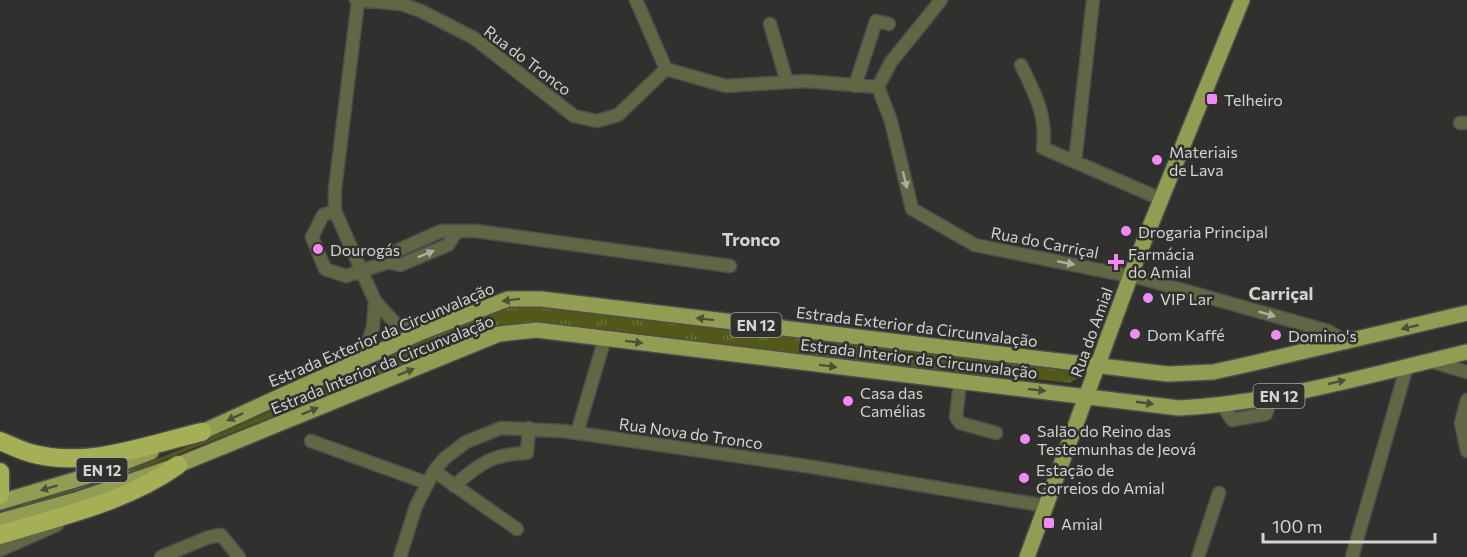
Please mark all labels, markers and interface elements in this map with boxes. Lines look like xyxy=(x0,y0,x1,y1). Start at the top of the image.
street label: Rua do Tronco xyxy=(481,21,575,99)
place label: Telheiro xyxy=(1224,90,1283,109)
marker: Telheiro xyxy=(1205,92,1219,106)
place label: Materiais de Lava xyxy=(1169,142,1238,179)
marker: Materiais de Lava xyxy=(1150,153,1164,167)
one-way arrow xyxy=(900,171,910,189)
street label: Rua do Carriçal xyxy=(989,222,1101,262)
place label: Drogaria Principal xyxy=(1138,222,1268,241)
marker: Drogaria Principal xyxy=(1119,224,1133,238)
district label: Tronco xyxy=(722,228,780,250)
place label: Dourogás xyxy=(330,240,400,259)
marker: Dourogás xyxy=(311,242,325,256)
place label: Farmácia do Amial xyxy=(1128,244,1194,281)
one-way arrow xyxy=(417,249,435,258)
marker: Farmácia do Amial xyxy=(1109,255,1123,269)
one-way arrow xyxy=(1057,259,1076,268)
street label: Estrada Exterior da Circunvalação xyxy=(265,278,497,390)
district label: Carriçal xyxy=(1249,282,1313,304)
street label: Rua do Amial xyxy=(1066,284,1116,380)
place label: VIP Lar xyxy=(1160,289,1213,308)
marker: VIP Lar xyxy=(1141,291,1155,305)
one-way arrow xyxy=(501,295,520,305)
street label: Estrada Exterior da Circunvalação xyxy=(795,302,1039,350)
street label: Estrada Interior da Circunvalação xyxy=(268,310,496,418)
one-way arrow xyxy=(1259,310,1277,319)
road number: EN 12 xyxy=(730,313,782,337)
one-way arrow xyxy=(695,314,714,323)
one-way arrow xyxy=(1400,323,1419,332)
place label: Dom Kaffé xyxy=(1147,325,1225,344)
place label: Domino's xyxy=(1288,326,1357,345)
marker: Dom Kaffé xyxy=(1128,327,1142,341)
marker: Domino's xyxy=(1269,328,1283,342)
street label: Estrada Interior da Circunvalação xyxy=(799,334,1039,382)
one-way arrow xyxy=(625,337,644,347)
one-way arrow xyxy=(818,361,837,370)
one-way arrow xyxy=(397,367,415,377)
one-way arrow xyxy=(1328,377,1347,386)
place label: Casa das Camélias xyxy=(860,383,926,420)
road number: EN 12 xyxy=(1254,384,1304,408)
one-way arrow xyxy=(1027,385,1046,395)
marker: Casa das Camélias xyxy=(841,394,855,408)
one-way arrow xyxy=(1135,398,1154,407)
one-way arrow xyxy=(302,406,320,416)
one-way arrow xyxy=(225,412,243,422)
street label: Rua Nova do Tronco xyxy=(618,414,764,452)
place label: Salão do Reino das Testemunhas de Jeová xyxy=(1037,421,1196,458)
marker: Salão do Reino das Testemunhas de Jeová xyxy=(1018,432,1032,446)
road number: EN 12 xyxy=(76,458,128,482)
place label: Estação de Correios do Amial xyxy=(1036,460,1165,497)
marker: Estação de Correios do Amial xyxy=(1017,471,1031,485)
one-way arrow xyxy=(40,484,58,493)
scale bar xyxy=(1263,506,1436,544)
place label: Amial xyxy=(1061,514,1103,533)
text: 100 m xyxy=(1272,515,1322,537)
marker: Amial xyxy=(1042,516,1056,530)

